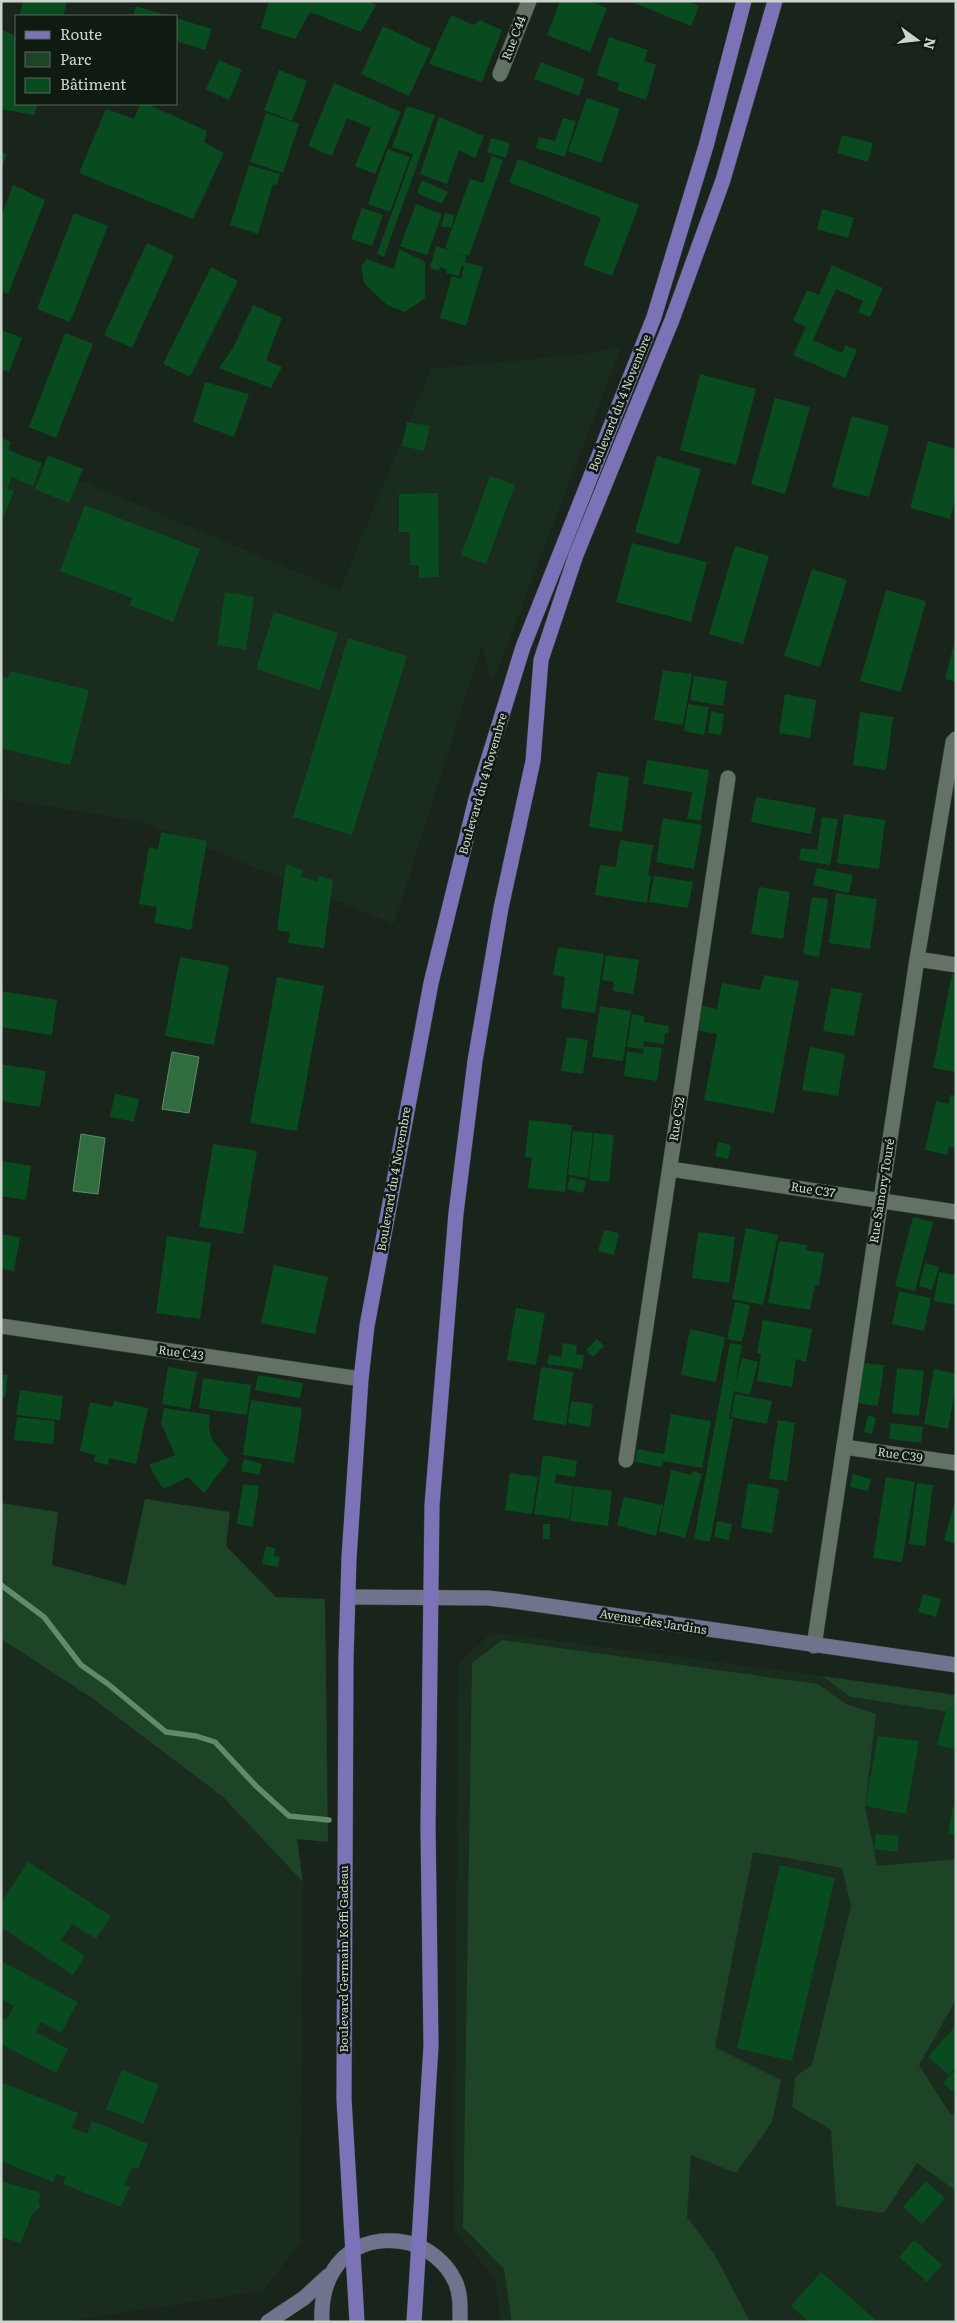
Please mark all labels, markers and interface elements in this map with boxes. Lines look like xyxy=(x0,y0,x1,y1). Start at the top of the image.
street label: Rue C44 xyxy=(496,13,530,62)
legend xyxy=(15,15,178,105)
north arrow xyxy=(892,15,942,65)
text: Route xyxy=(60,22,102,45)
text: N xyxy=(919,35,942,52)
text: Parc xyxy=(60,47,92,70)
text: Bâtiment xyxy=(60,72,126,95)
street label: Boulevard du 4 Novembre xyxy=(583,331,655,474)
street label: Boulevard du 4 Novembre xyxy=(453,711,511,857)
street label: Rue C52 xyxy=(664,1095,688,1142)
street label: Boulevard du 4 Novembre xyxy=(371,1105,415,1253)
street label: Rue Samory Touré xyxy=(864,1137,898,1244)
street label: Rue C37 xyxy=(790,1177,837,1201)
street label: Rue C43 xyxy=(157,1340,205,1364)
street label: Rue C39 xyxy=(876,1442,924,1466)
street label: Avenue des Jardins xyxy=(598,1604,709,1638)
street label: Boulevard Germain Koffi Gadeau xyxy=(334,1865,352,2053)

